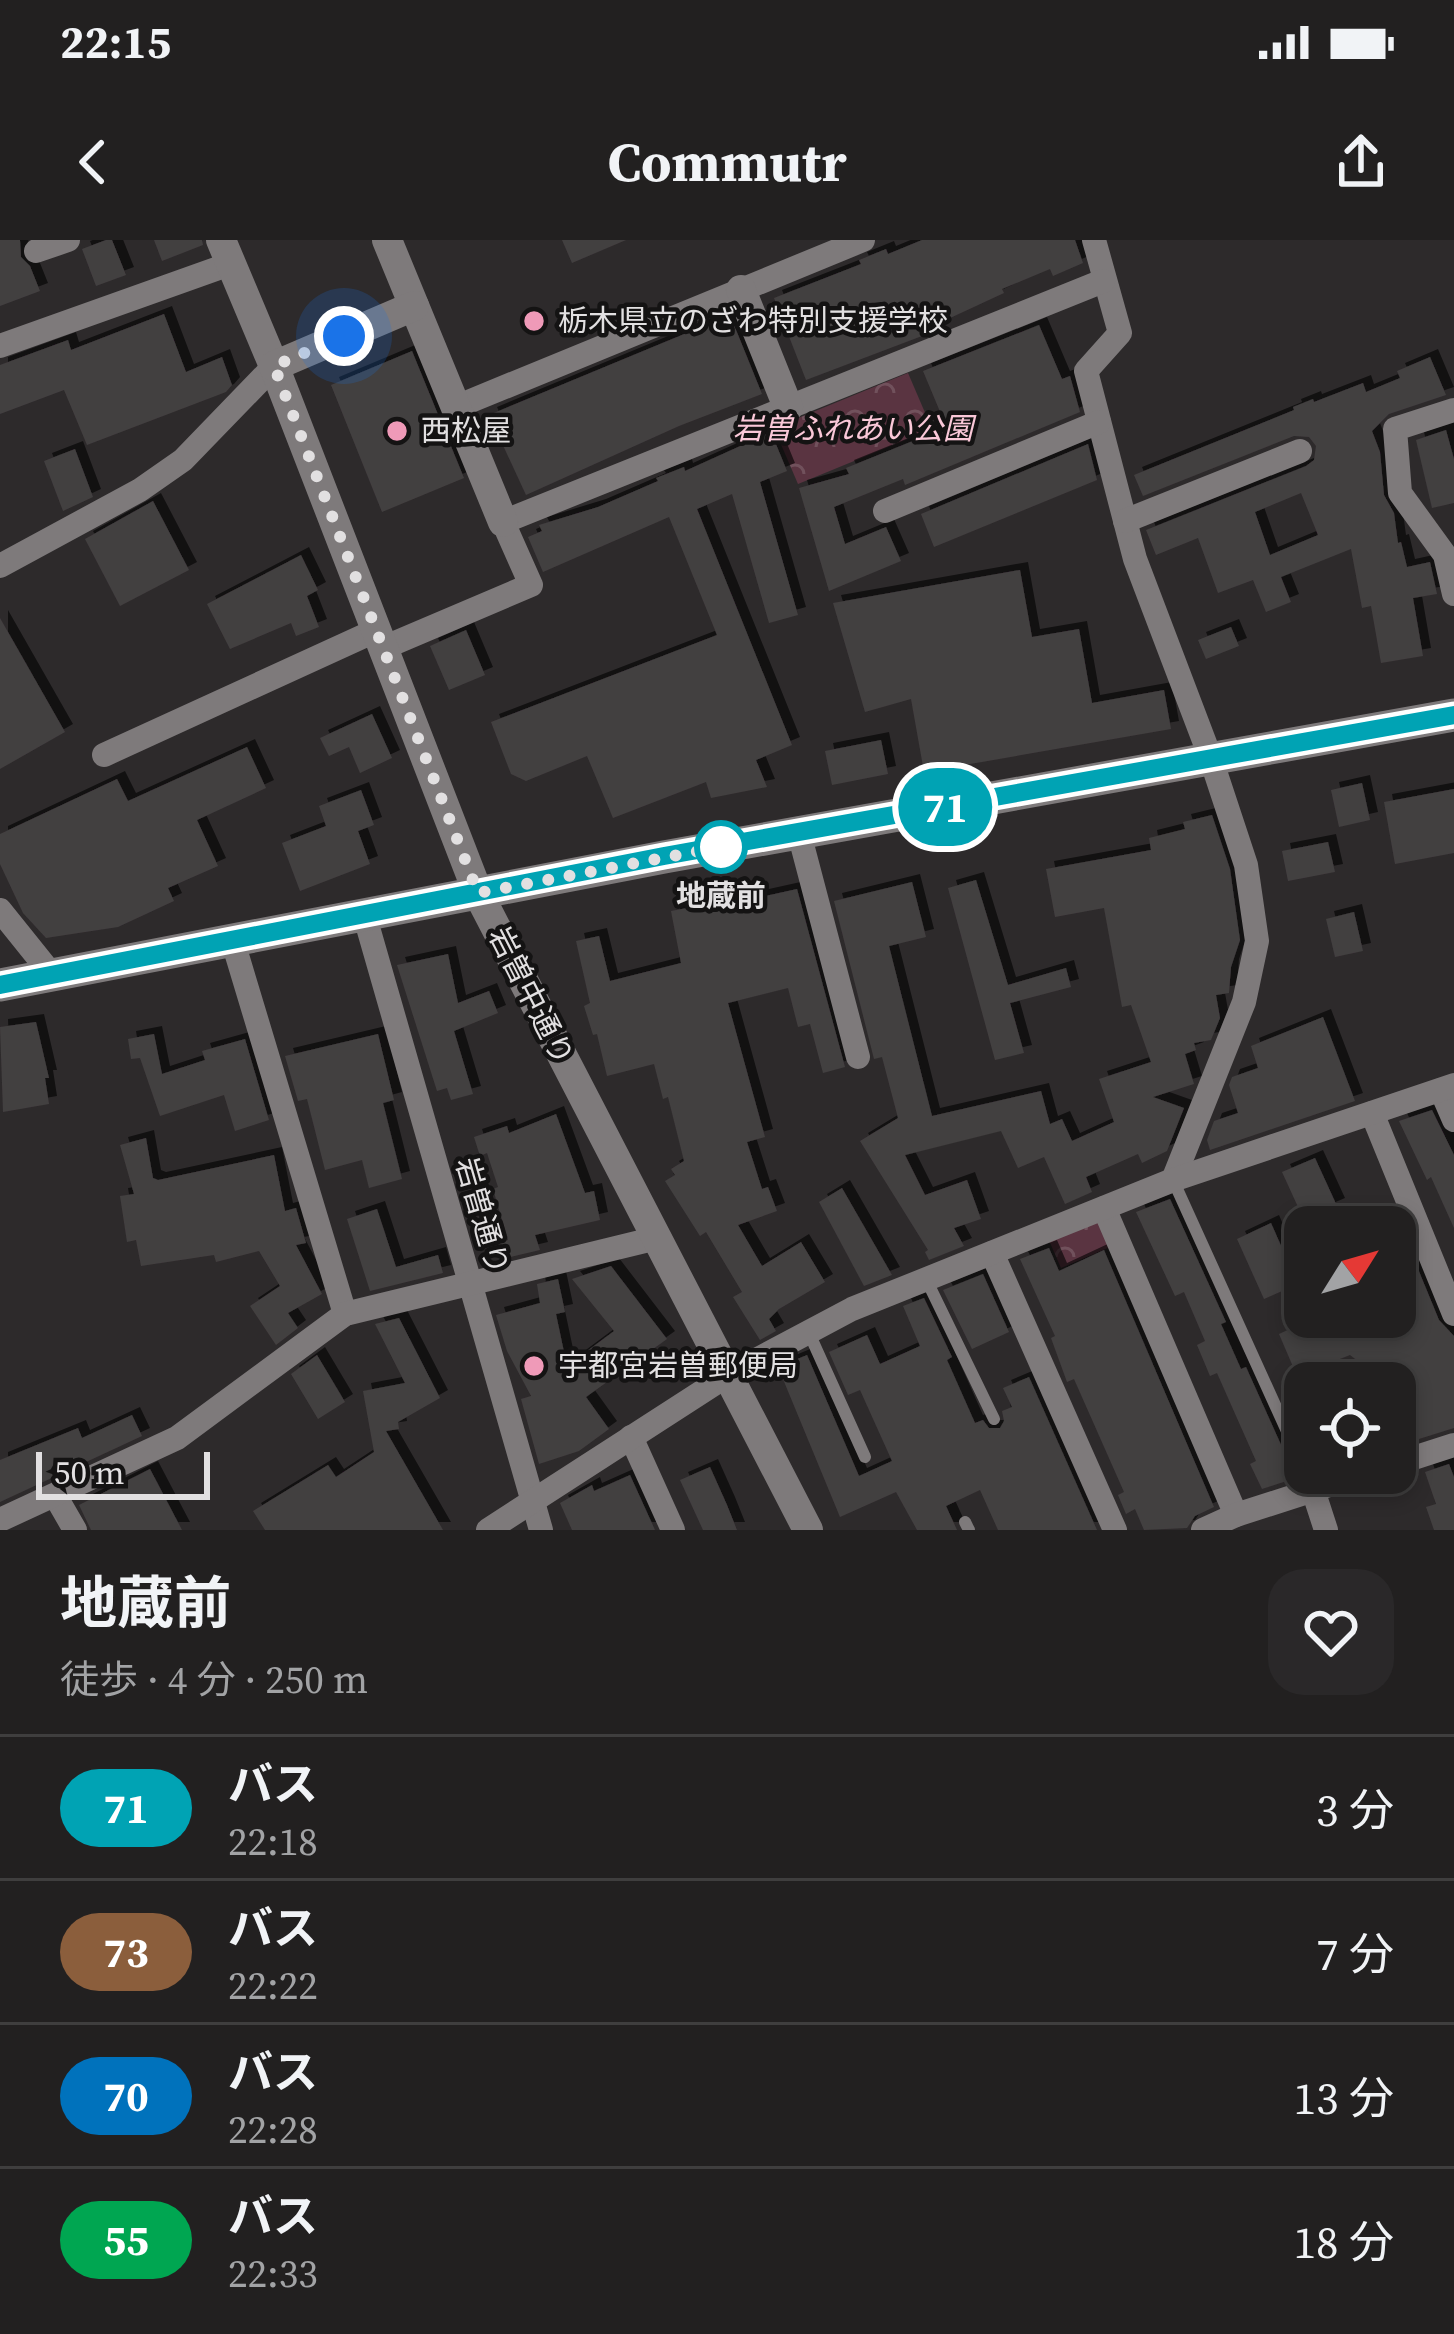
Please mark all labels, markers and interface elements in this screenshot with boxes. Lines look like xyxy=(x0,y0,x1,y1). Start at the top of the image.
text: 22:15 xyxy=(60,11,171,73)
text: Commutr xyxy=(607,125,847,199)
icon: back xyxy=(60,129,126,195)
icon: share xyxy=(1328,129,1394,195)
place label: 栃木県立のざわ特別支援学校 xyxy=(558,300,948,341)
your location xyxy=(314,306,374,366)
marker: 栃木県立のざわ特別支援学校 xyxy=(521,308,547,334)
park label: 岩曽ふれあい公園 xyxy=(733,408,977,449)
place label: 西松屋 xyxy=(421,410,511,451)
marker: 西松屋 xyxy=(384,418,410,444)
line badge: 71 xyxy=(891,768,999,846)
text: 71 xyxy=(922,778,968,836)
marker: 地蔵前 xyxy=(696,822,746,872)
place label: 地蔵前 xyxy=(676,875,766,916)
street label: 岩曽中通り xyxy=(479,920,584,1072)
street label: 岩曽通り xyxy=(446,1153,519,1279)
north arrow xyxy=(1284,1206,1416,1338)
map controls xyxy=(1284,1206,1416,1494)
place label: 宇都宮岩曽郵便局 xyxy=(558,1345,798,1386)
marker: 宇都宮岩曽郵便局 xyxy=(521,1353,547,1379)
button: locate xyxy=(1284,1362,1416,1494)
scale bar xyxy=(36,1446,210,1499)
text: 50 m xyxy=(54,1450,124,1495)
text: 地蔵前 xyxy=(60,1564,231,1642)
button: heart xyxy=(1268,1569,1394,1695)
text: 徒歩 · 4 分 · 250 m xyxy=(60,1653,368,1706)
text: バス xyxy=(228,1753,318,1815)
text: 71 xyxy=(103,1779,149,1837)
text: 3 分 xyxy=(1316,1779,1394,1841)
text: 22:18 xyxy=(228,1815,318,1868)
text: バス xyxy=(228,1897,318,1959)
text: 73 xyxy=(103,1923,149,1981)
text: 7 分 xyxy=(1316,1923,1394,1985)
text: 22:22 xyxy=(228,1959,318,2012)
text: バス xyxy=(228,2041,318,2103)
text: 70 xyxy=(103,2067,149,2125)
text: 13 分 xyxy=(1294,2067,1394,2129)
text: 22:28 xyxy=(228,2103,318,2156)
text: バス xyxy=(228,2185,318,2247)
text: 55 xyxy=(103,2211,149,2269)
text: 18 分 xyxy=(1294,2211,1394,2273)
text: 22:33 xyxy=(228,2247,318,2300)

